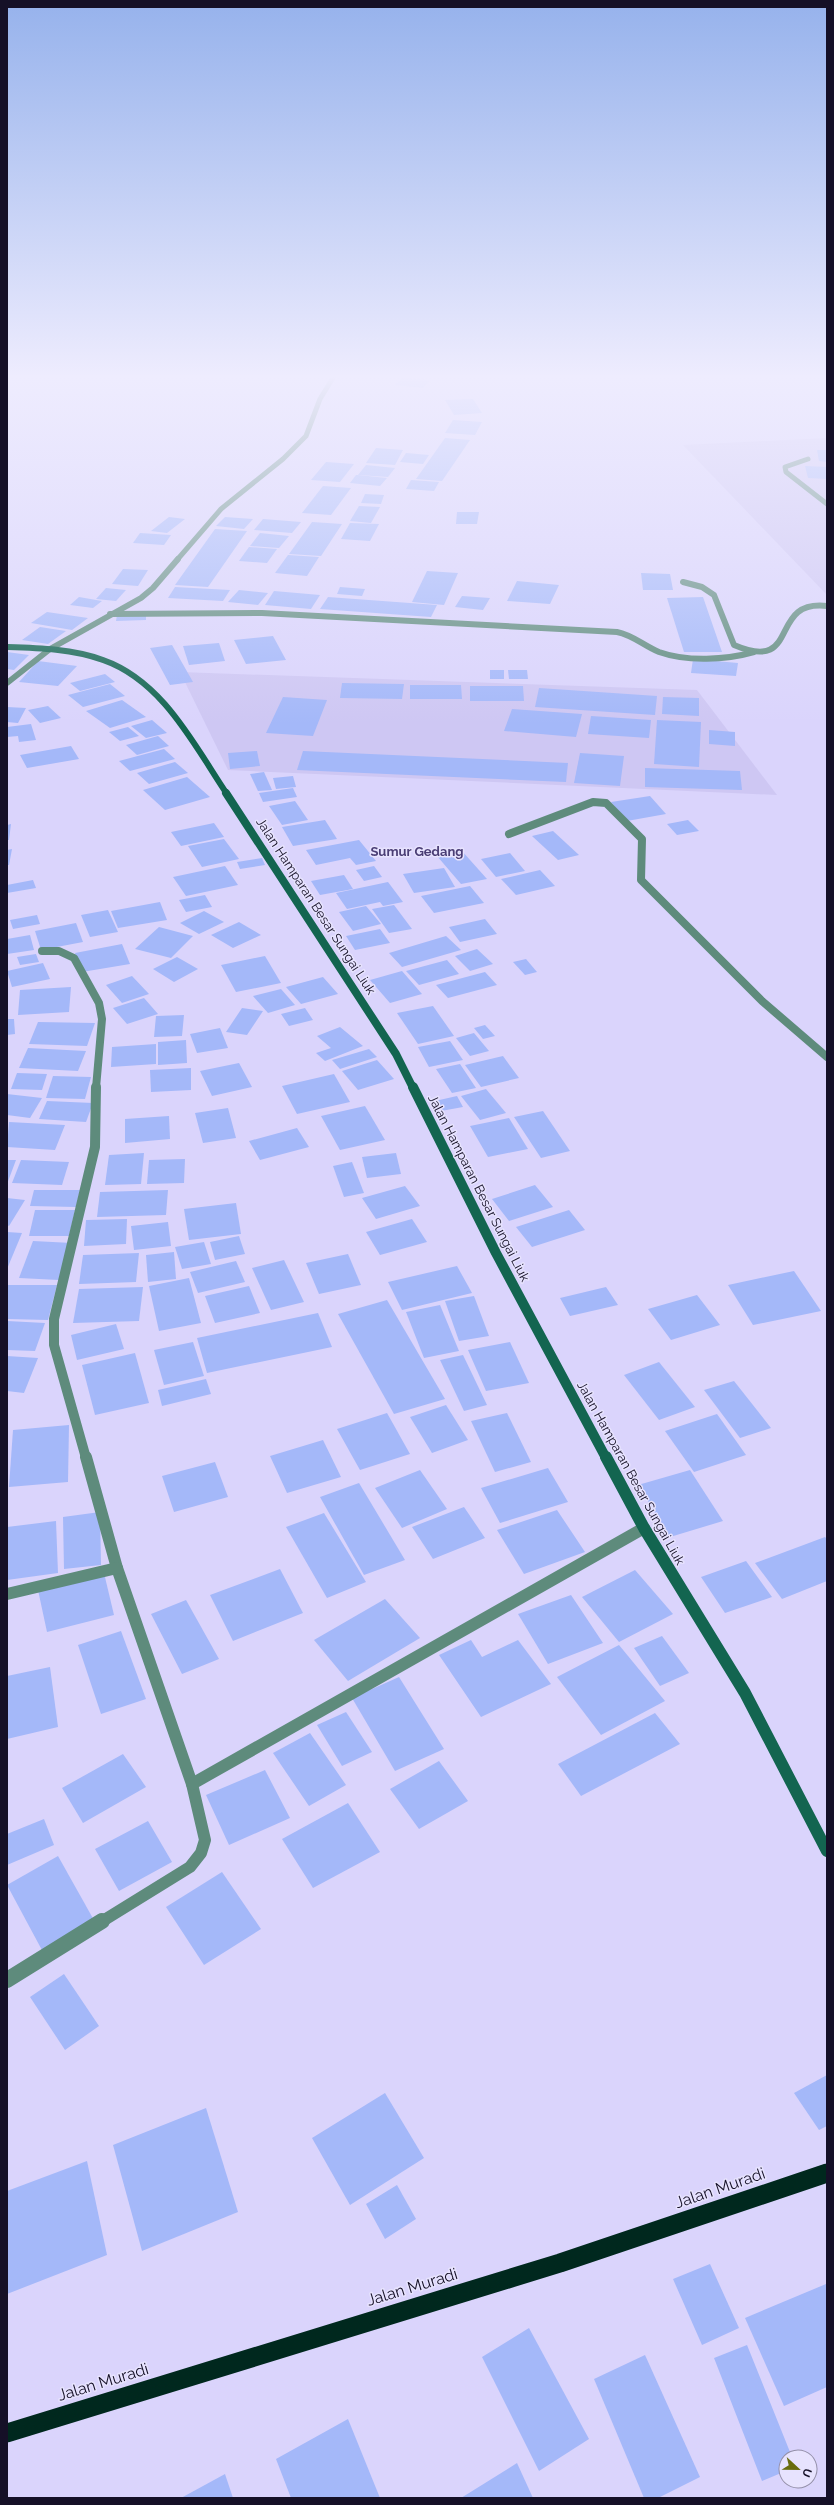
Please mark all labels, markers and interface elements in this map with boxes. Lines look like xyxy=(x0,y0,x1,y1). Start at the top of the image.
street label: Jalan Hamparan Besar Sungai Liuk xyxy=(253,815,379,997)
district label: Sumur Gedang xyxy=(370,844,464,859)
street label: Jalan Hamparan Besar Sungai Liuk xyxy=(425,1092,533,1284)
street label: Jalan Hamparan Besar Sungai Liuk xyxy=(574,1379,688,1568)
street label: Jalan Muradi xyxy=(672,2164,768,2212)
street label: Jalan Muradi xyxy=(364,2264,460,2310)
street label: Jalan Muradi xyxy=(55,2359,151,2405)
north arrow xyxy=(778,2449,818,2489)
text: U xyxy=(799,2466,814,2479)

